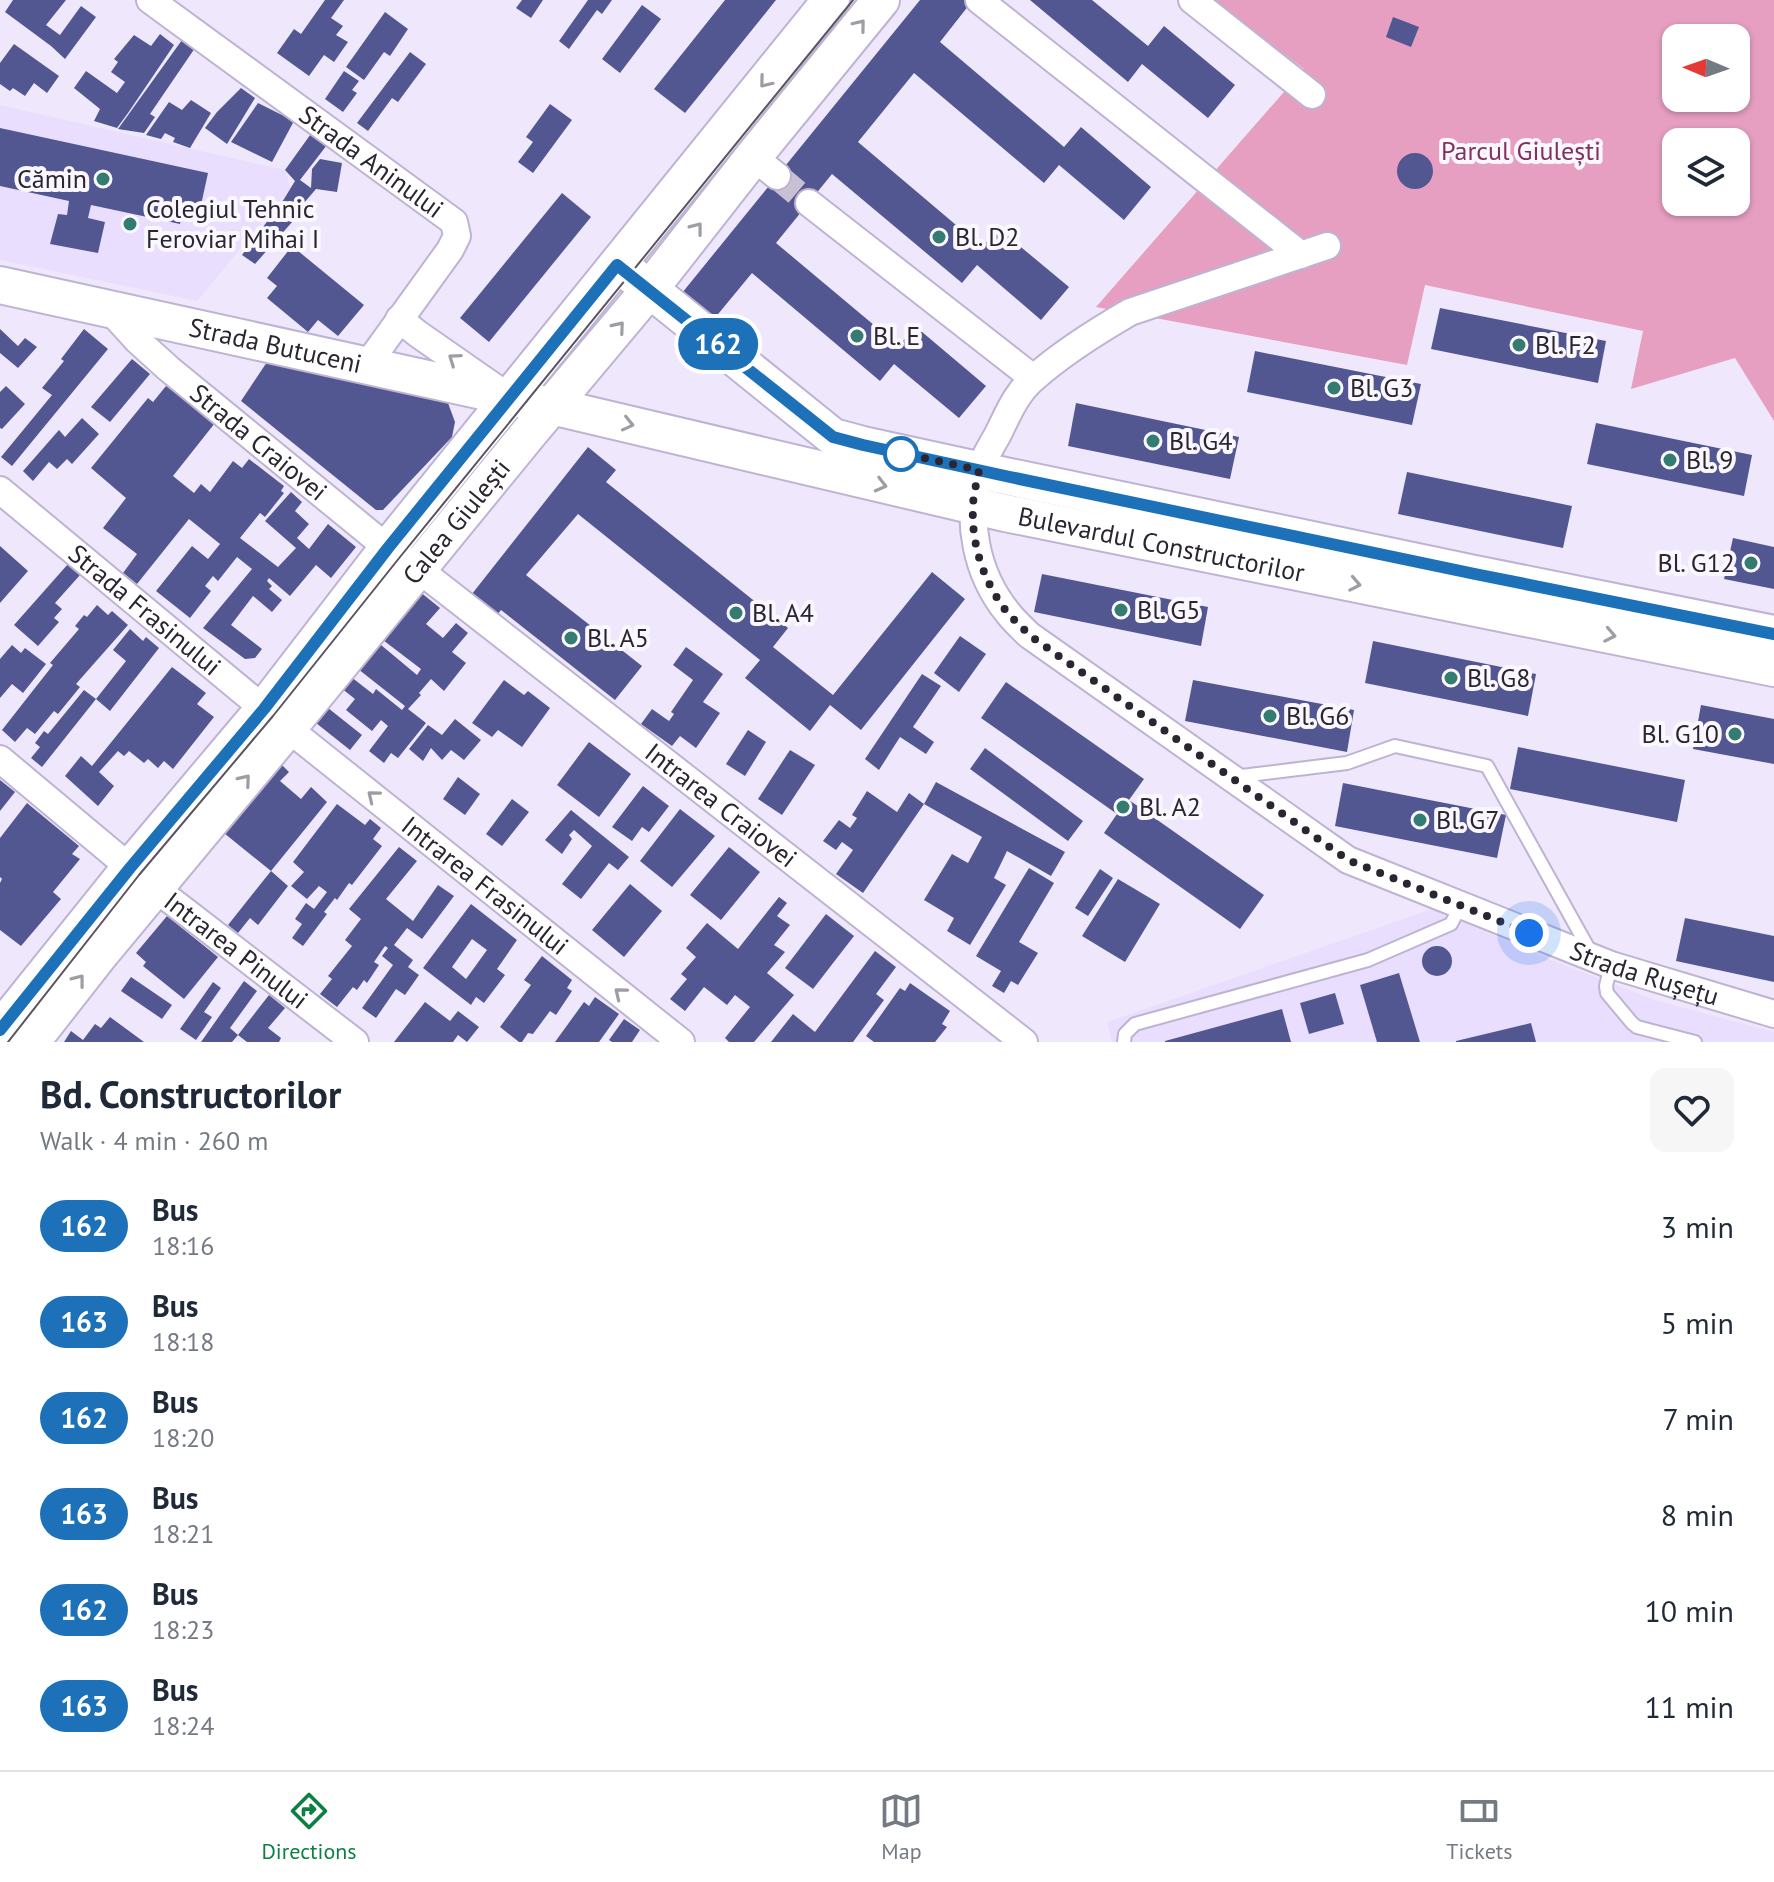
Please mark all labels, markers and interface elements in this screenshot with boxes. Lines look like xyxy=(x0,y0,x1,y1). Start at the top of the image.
one-way arrow xyxy=(850,20,865,34)
north arrow xyxy=(1662,24,1750,112)
map controls xyxy=(1662,24,1750,216)
one-way arrow xyxy=(760,73,775,88)
street label: Strada Aninului xyxy=(293,98,450,225)
button: layers xyxy=(1662,128,1750,216)
park label: Parcul Giulești xyxy=(1441,134,1601,167)
place label: Cămin xyxy=(17,162,87,195)
marker: Cămin xyxy=(94,170,112,188)
place label: Colegiul Tehnic Feroviar Mihai I xyxy=(146,192,319,255)
marker: Colegiul Tehnic Feroviar Mihai I xyxy=(121,215,139,233)
place label: Bl. D2 xyxy=(955,220,1019,253)
one-way arrow xyxy=(688,222,702,237)
marker: Bl. D2 xyxy=(930,228,948,246)
street label: Strada Butuceni xyxy=(186,310,365,380)
line badge: 162 xyxy=(672,318,764,370)
place label: Bl. E xyxy=(873,319,920,352)
one-way arrow xyxy=(609,322,624,336)
text: 162 xyxy=(694,325,742,362)
marker: Bl. E xyxy=(848,327,866,345)
place label: Bl. F2 xyxy=(1535,328,1596,361)
marker: Bl. F2 xyxy=(1510,336,1528,354)
one-way arrow xyxy=(448,354,462,369)
place label: Bl. G3 xyxy=(1350,371,1413,404)
street label: Strada Craiovei xyxy=(184,376,334,508)
marker: Bl. G3 xyxy=(1325,379,1343,397)
one-way arrow xyxy=(621,415,634,432)
place label: Bl. G4 xyxy=(1169,424,1232,457)
marker: Bl. G4 xyxy=(1144,432,1162,450)
unlabelled marker xyxy=(884,437,918,471)
place label: Bl. 9 xyxy=(1686,443,1733,476)
marker: Bl. 9 xyxy=(1661,451,1679,469)
street label: Calea Giulești xyxy=(395,452,517,591)
one-way arrow xyxy=(874,475,887,492)
street label: Bulevardul Constructorilor xyxy=(1015,499,1308,589)
street label: Strada Frasinului xyxy=(62,537,228,682)
place label: Bl. G12 xyxy=(1657,546,1735,579)
marker: Bl. G12 xyxy=(1742,554,1760,572)
one-way arrow xyxy=(1348,574,1361,591)
place label: Bl. G5 xyxy=(1137,593,1200,626)
place label: Bl. A4 xyxy=(752,596,814,629)
marker: Bl. G5 xyxy=(1112,601,1130,619)
marker: Bl. A4 xyxy=(727,604,745,622)
place label: Bl. A5 xyxy=(587,621,649,654)
one-way arrow xyxy=(1602,626,1616,643)
marker: Bl. A5 xyxy=(562,629,580,647)
place label: Bl. G8 xyxy=(1467,661,1530,694)
marker: Bl. G8 xyxy=(1442,669,1460,687)
place label: Bl. G6 xyxy=(1286,699,1349,732)
marker: Bl. G6 xyxy=(1261,707,1279,725)
place label: Bl. G10 xyxy=(1641,717,1719,750)
marker: Bl. G10 xyxy=(1726,725,1744,743)
street label: Intrarea Craiovei xyxy=(639,736,804,874)
one-way arrow xyxy=(235,775,250,789)
place label: Bl. A2 xyxy=(1139,790,1201,823)
one-way arrow xyxy=(368,791,382,806)
marker: Bl. A2 xyxy=(1114,798,1132,816)
place label: Bl. G7 xyxy=(1436,803,1499,836)
street label: Intrarea Frasinului xyxy=(395,809,575,962)
marker: Bl. G7 xyxy=(1411,811,1429,829)
street label: Intrarea Pinului xyxy=(158,884,315,1016)
your location xyxy=(1509,913,1549,953)
street label: Strada Rușețu xyxy=(1565,933,1723,1013)
one-way arrow xyxy=(69,975,84,989)
one-way arrow xyxy=(614,989,629,1003)
button: heart xyxy=(1650,1068,1734,1152)
text: Bd. Constructorilor xyxy=(40,1069,341,1118)
text: Walk · 4 min · 260 m xyxy=(40,1124,268,1157)
text: Bus xyxy=(152,1190,199,1229)
text: 162 xyxy=(60,1207,108,1244)
text: 3 min xyxy=(1661,1207,1734,1246)
text: 18:16 xyxy=(152,1229,214,1262)
text: Bus xyxy=(152,1286,199,1325)
text: 163 xyxy=(60,1303,108,1340)
text: 5 min xyxy=(1661,1303,1734,1342)
text: 18:18 xyxy=(152,1325,214,1358)
text: Bus xyxy=(152,1382,199,1421)
text: 162 xyxy=(60,1399,108,1436)
text: 7 min xyxy=(1662,1399,1734,1438)
text: 18:20 xyxy=(152,1421,214,1454)
text: Bus xyxy=(152,1478,199,1517)
text: 163 xyxy=(60,1495,108,1532)
text: 8 min xyxy=(1661,1495,1734,1534)
text: 18:21 xyxy=(152,1517,214,1550)
text: Bus xyxy=(152,1574,199,1613)
text: 162 xyxy=(60,1591,108,1628)
text: 10 min xyxy=(1644,1591,1734,1630)
text: 18:23 xyxy=(152,1613,214,1646)
text: Bus xyxy=(152,1670,199,1709)
text: 163 xyxy=(60,1687,108,1724)
text: 11 min xyxy=(1644,1687,1734,1726)
text: 18:24 xyxy=(152,1709,214,1742)
tab: Directions xyxy=(261,1789,357,1865)
tab: Map xyxy=(879,1789,923,1865)
tab: Tickets xyxy=(1446,1789,1513,1865)

